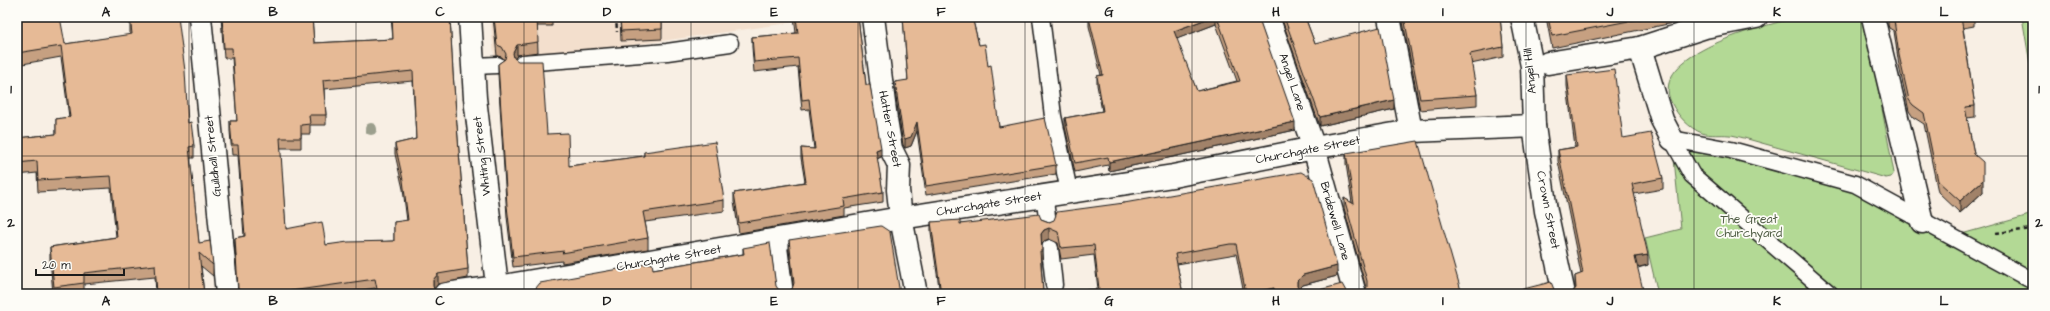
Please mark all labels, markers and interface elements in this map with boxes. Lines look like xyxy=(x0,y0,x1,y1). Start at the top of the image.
text: A xyxy=(102,3,111,21)
text: B xyxy=(268,3,278,21)
text: C xyxy=(435,3,445,21)
text: D xyxy=(603,3,612,21)
text: E xyxy=(770,3,778,21)
text: F xyxy=(936,3,946,21)
text: G xyxy=(1104,3,1114,21)
text: H xyxy=(1272,3,1280,21)
text: I xyxy=(1442,3,1444,21)
text: J xyxy=(1606,3,1614,21)
text: K xyxy=(1773,3,1781,21)
text: L xyxy=(1939,3,1949,21)
street label: Angel Hill xyxy=(1519,47,1542,95)
street label: Angel Lane xyxy=(1273,51,1310,114)
text: 1 xyxy=(10,80,12,98)
text: 1 xyxy=(2038,80,2040,98)
street label: Hatter Street xyxy=(874,89,906,169)
street label: Guildhall Street xyxy=(200,114,226,198)
street label: Whiting Street xyxy=(469,115,496,197)
street label: Churchgate Street xyxy=(1254,132,1362,169)
street label: Crown Street xyxy=(1532,169,1564,251)
street label: Bridewell Lane xyxy=(1316,180,1355,263)
street label: Churchgate Street xyxy=(935,187,1043,222)
park label: The Great Churchyard xyxy=(1716,211,1782,243)
text: 2 xyxy=(6,214,15,232)
text: 2 xyxy=(2034,214,2043,232)
street label: Churchgate Street xyxy=(615,240,723,277)
scale bar xyxy=(36,251,124,277)
text: 20 m xyxy=(42,257,71,274)
text: A xyxy=(102,292,111,310)
text: B xyxy=(268,292,278,310)
text: C xyxy=(435,292,445,310)
text: D xyxy=(603,292,612,310)
text: E xyxy=(770,292,778,310)
text: F xyxy=(936,292,946,310)
text: G xyxy=(1104,292,1114,310)
text: H xyxy=(1272,292,1280,310)
text: I xyxy=(1442,292,1444,310)
text: J xyxy=(1606,292,1614,310)
text: K xyxy=(1773,292,1781,310)
text: L xyxy=(1939,292,1949,310)

